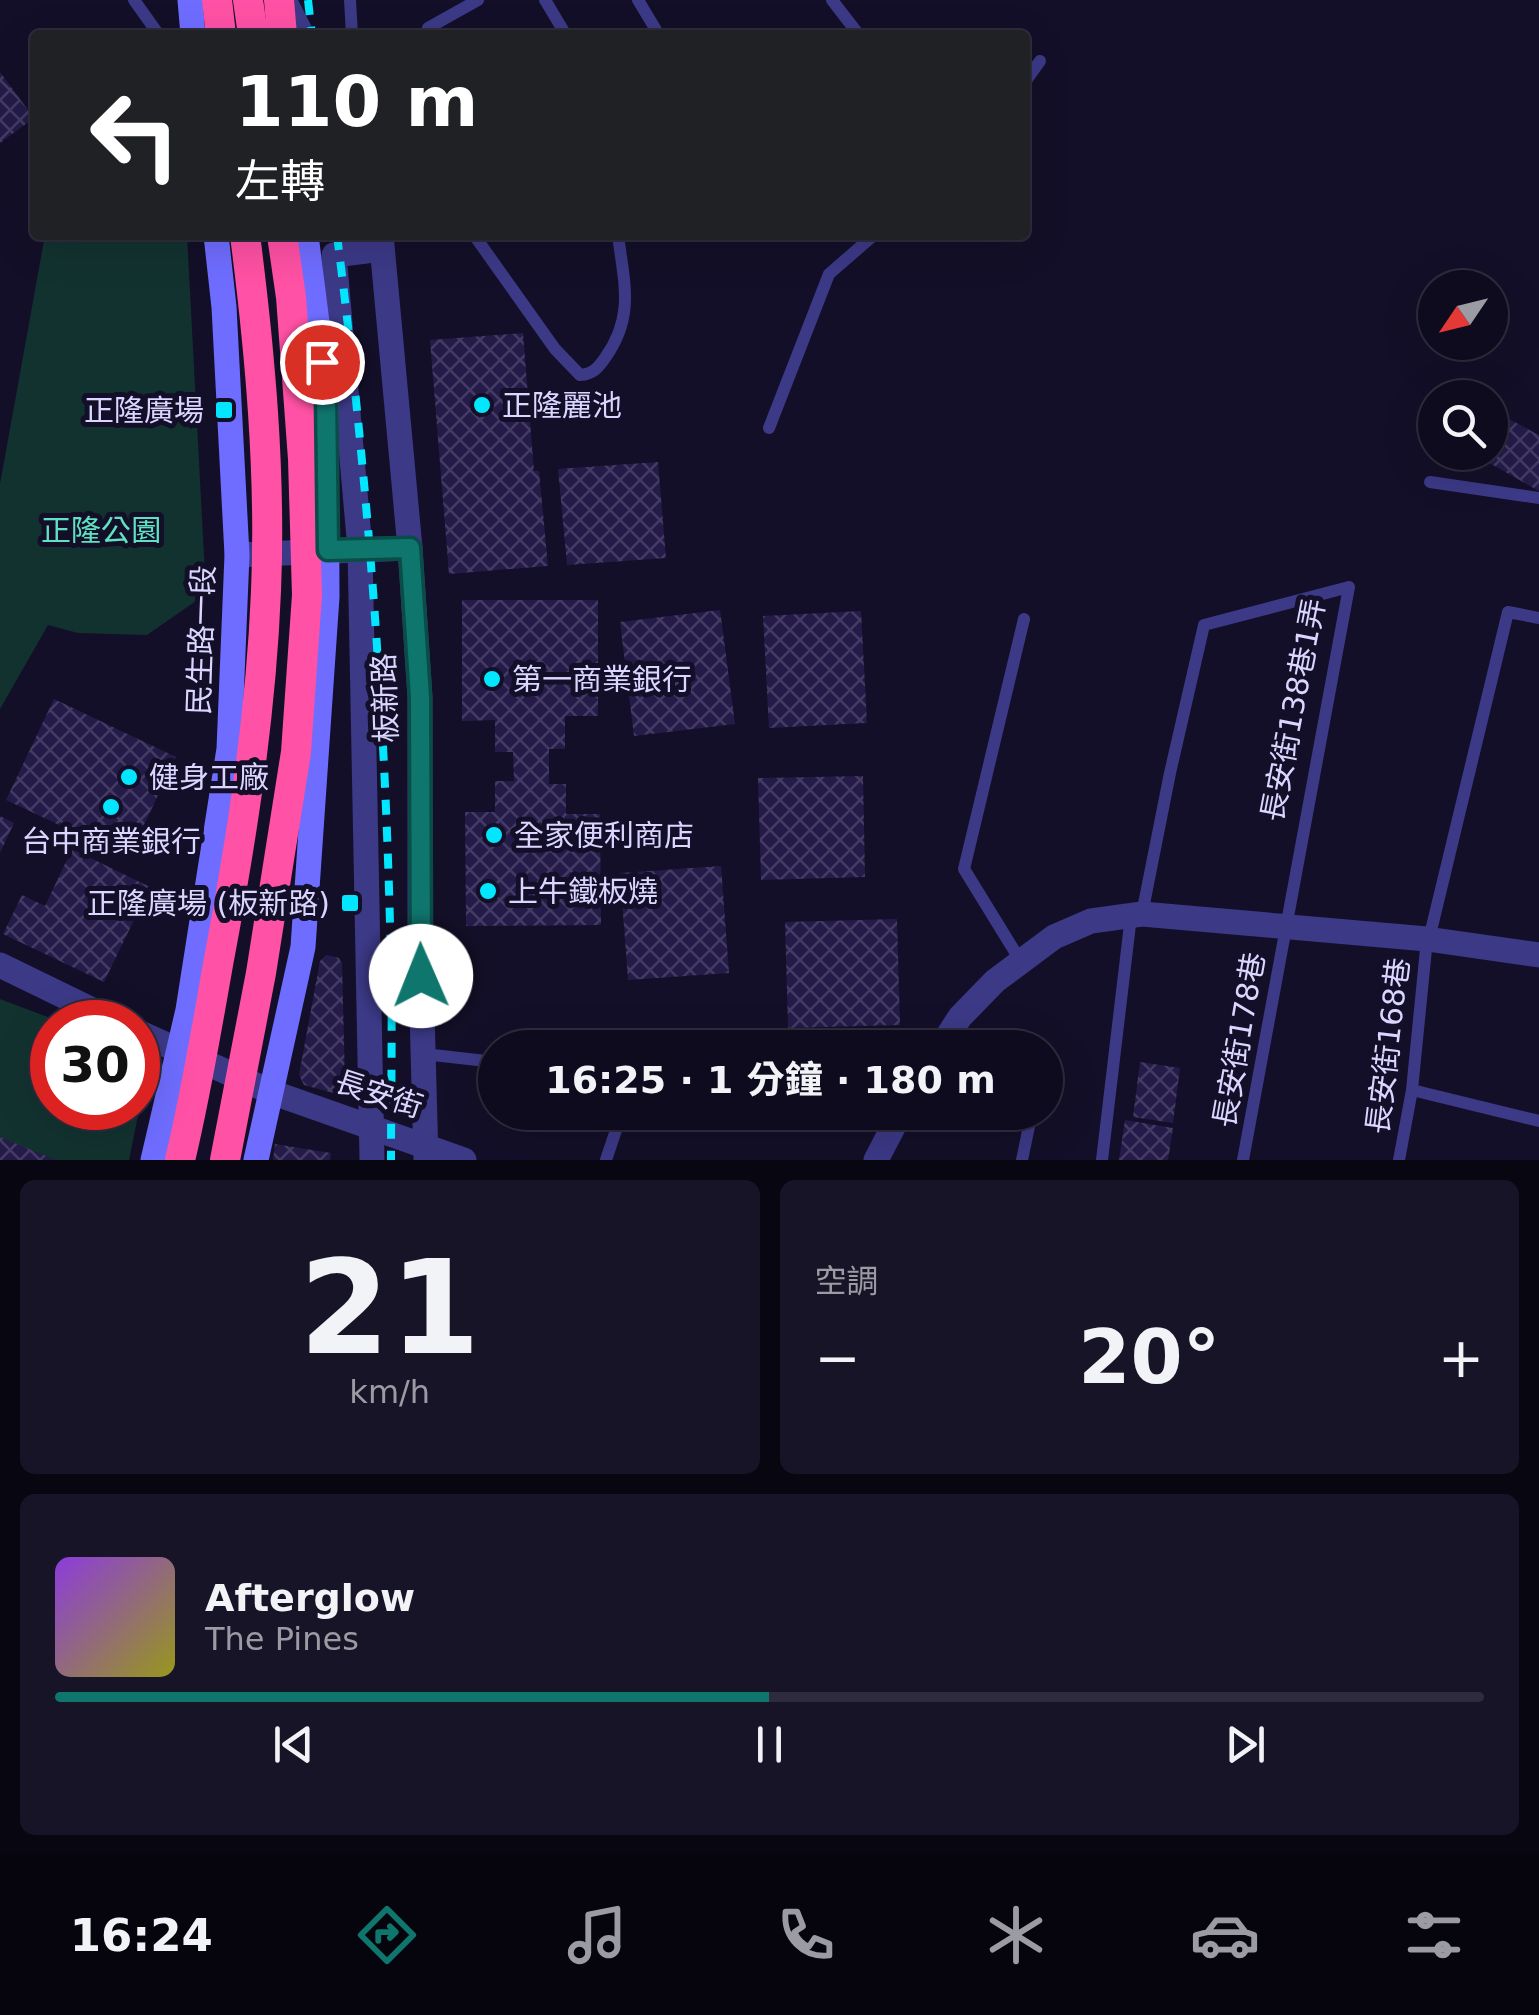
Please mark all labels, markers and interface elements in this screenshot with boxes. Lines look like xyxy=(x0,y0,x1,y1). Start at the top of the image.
text: 110 m xyxy=(235,61,478,143)
icon: left xyxy=(70,70,200,200)
text: 左轉 xyxy=(235,155,325,208)
north arrow xyxy=(1418,270,1508,360)
map controls xyxy=(1418,270,1508,470)
pin xyxy=(280,320,365,405)
icon: arrive xyxy=(295,335,350,390)
button: search xyxy=(1418,380,1508,470)
place label: 正隆麗池 xyxy=(502,388,622,423)
place label: 正隆廣場 xyxy=(84,393,204,428)
marker: 正隆麗池 xyxy=(471,394,493,416)
marker: 正隆廣場 xyxy=(213,399,235,421)
park label: 正隆公園 xyxy=(41,513,161,548)
street label: 民生路一段 xyxy=(181,564,221,716)
street label: 長安街138巷1弄 xyxy=(1254,596,1332,824)
street label: 板新路 xyxy=(366,652,404,744)
place label: 第一商業銀行 xyxy=(512,662,692,697)
marker: 第一商業銀行 xyxy=(481,668,503,690)
place label: 健身工廠 xyxy=(149,760,269,795)
marker: 健身工廠 xyxy=(118,766,140,788)
marker: 台中商業銀行 xyxy=(100,796,122,818)
place label: 全家便利商店 xyxy=(514,818,694,853)
place label: 台中商業銀行 xyxy=(21,824,201,859)
marker: 全家便利商店 xyxy=(483,824,505,846)
place label: 上牛鐵板燒 xyxy=(508,874,658,909)
marker: 上牛鐵板燒 xyxy=(477,880,499,902)
place label: 正隆廣場 (板新路) xyxy=(87,886,330,921)
marker: 正隆廣場 (板新路) xyxy=(339,892,361,914)
position arrow xyxy=(369,924,473,1028)
street label: 長安街178巷 xyxy=(1206,950,1272,1130)
street label: 長安街168巷 xyxy=(1360,956,1416,1136)
speed limit sign: 30 xyxy=(30,1000,160,1130)
text: 16:25 · 1 分鐘 · 180 m xyxy=(545,1058,996,1102)
street label: 長安街 xyxy=(331,1063,427,1125)
text: 21 xyxy=(299,1232,480,1384)
text: 空調 xyxy=(815,1262,879,1300)
text: 20° xyxy=(1078,1313,1220,1401)
text: − xyxy=(815,1326,861,1390)
text: + xyxy=(1438,1326,1484,1390)
text: km/h xyxy=(349,1373,430,1411)
text: Afterglow xyxy=(205,1576,415,1620)
text: The Pines xyxy=(205,1620,359,1658)
icon: previous xyxy=(266,1717,321,1772)
icon: pause xyxy=(742,1717,797,1772)
icon: next xyxy=(1218,1717,1273,1772)
icon: directions xyxy=(352,1900,422,1970)
icon: music xyxy=(562,1900,632,1970)
icon: phone xyxy=(771,1900,841,1970)
icon: climate xyxy=(981,1900,1051,1970)
icon: car xyxy=(1190,1900,1260,1970)
icon: filters xyxy=(1399,1900,1469,1970)
text: 16:24 xyxy=(70,1909,213,1962)

